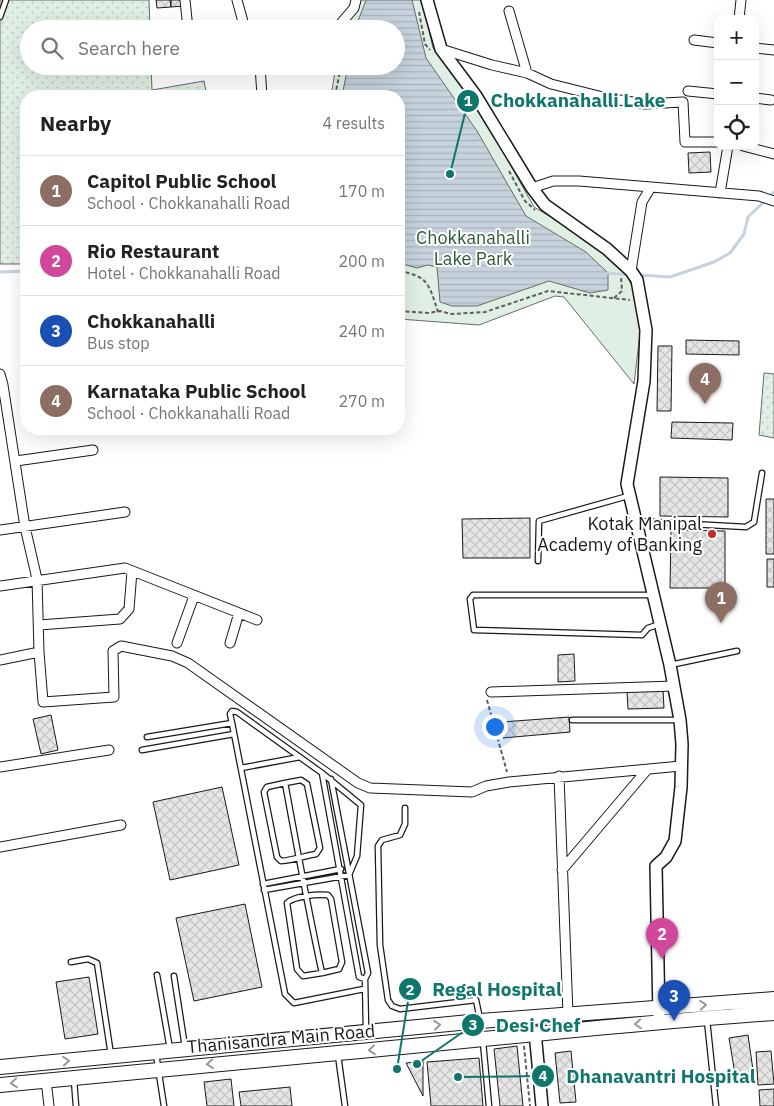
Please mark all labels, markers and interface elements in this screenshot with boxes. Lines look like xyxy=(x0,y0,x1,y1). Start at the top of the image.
map controls xyxy=(714,15,759,150)
button: + xyxy=(714,15,759,60)
search box xyxy=(20,20,405,75)
icon: search xyxy=(38,34,66,62)
text: Search here xyxy=(78,36,180,60)
button: − xyxy=(714,60,759,105)
callout: Chokkanahalli Lake xyxy=(455,84,675,118)
text: Chokkanahalli Lake xyxy=(491,88,665,112)
text: 1 xyxy=(463,91,473,110)
button: locate xyxy=(714,105,759,150)
text: Nearby xyxy=(40,109,111,137)
text: 4 results xyxy=(322,113,385,133)
text: Capitol Public School xyxy=(87,169,276,193)
text: 1 xyxy=(51,181,61,201)
text: 170 m xyxy=(338,181,385,201)
text: School · Chokkanahalli Road xyxy=(87,193,290,213)
park label: Chokkanahalli Lake Park xyxy=(416,226,530,270)
text: Rio Restaurant xyxy=(87,239,219,263)
text: 2 xyxy=(51,251,61,271)
text: 200 m xyxy=(338,251,385,271)
text: Hotel · Chokkanahalli Road xyxy=(87,263,281,283)
text: Chokkanahalli xyxy=(87,309,215,333)
text: 3 xyxy=(51,321,61,341)
text: 240 m xyxy=(338,321,385,341)
text: Bus stop xyxy=(87,333,150,353)
pin: 4 xyxy=(689,363,721,404)
text: Karnataka Public School xyxy=(87,379,306,403)
text: 4 xyxy=(51,391,61,411)
text: 270 m xyxy=(338,391,385,411)
text: School · Chokkanahalli Road xyxy=(87,403,290,423)
place label: Kotak Manipal Academy of Banking xyxy=(537,512,702,556)
marker: Kotak Manipal Academy of Banking xyxy=(706,528,718,540)
pin: 1 xyxy=(705,582,737,623)
your location xyxy=(482,714,508,740)
pin: 2 xyxy=(646,918,678,959)
callout: Regal Hospital xyxy=(397,972,572,1006)
text: Regal Hospital xyxy=(432,977,562,1001)
text: 2 xyxy=(405,980,415,999)
pin: 3 xyxy=(658,980,690,1021)
one-way arrow xyxy=(700,1000,708,1011)
callout: Desi Chef xyxy=(461,1008,590,1042)
text: Desi Chef xyxy=(496,1013,580,1037)
text: 3 xyxy=(468,1015,478,1034)
one-way arrow xyxy=(634,1018,642,1029)
street label: Thanisandra Main Road xyxy=(186,1019,376,1058)
one-way arrow xyxy=(433,1020,441,1031)
one-way arrow xyxy=(368,1044,376,1055)
one-way arrow xyxy=(62,1056,70,1067)
one-way arrow xyxy=(206,1058,214,1069)
callout: Dhanavantri Hospital xyxy=(531,1059,765,1093)
text: Dhanavantri Hospital xyxy=(566,1064,756,1088)
text: 4 xyxy=(538,1066,548,1085)
one-way arrow xyxy=(9,1078,17,1089)

